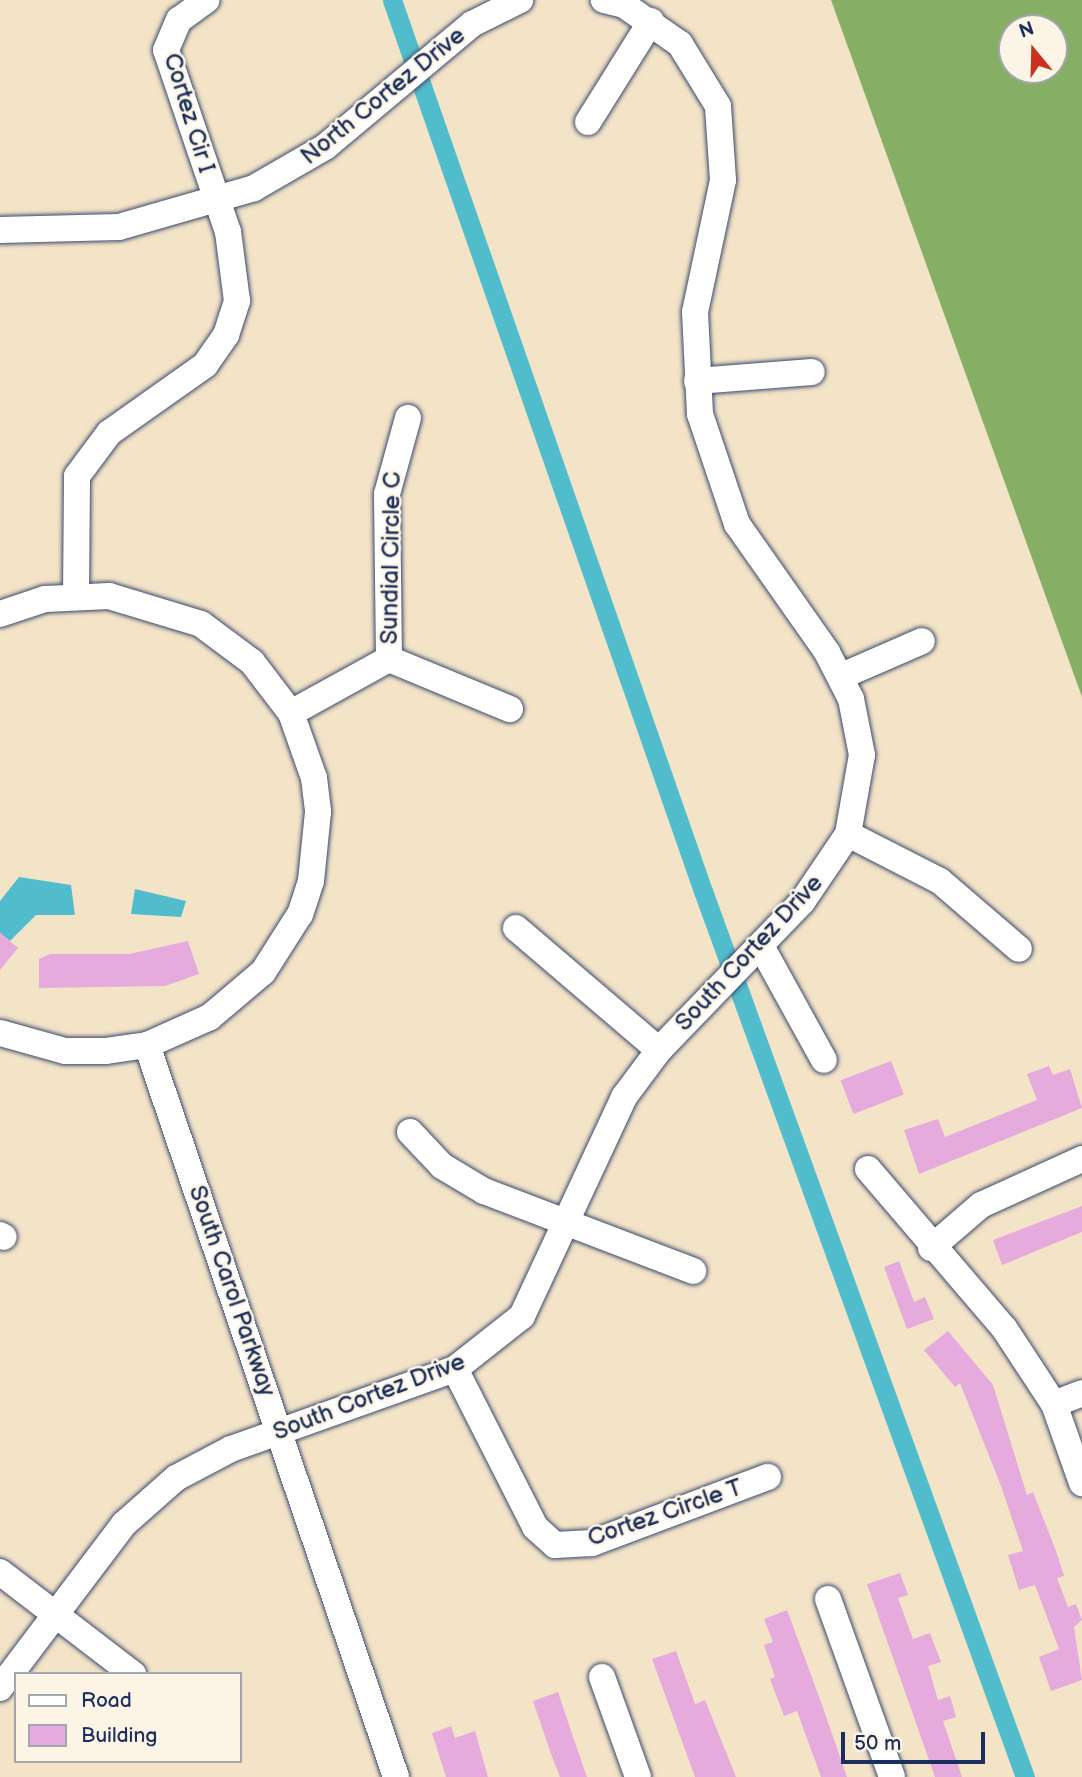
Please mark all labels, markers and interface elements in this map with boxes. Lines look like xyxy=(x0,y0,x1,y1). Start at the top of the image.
north arrow xyxy=(998,14,1068,84)
text: N xyxy=(1016,17,1037,44)
street label: North Cortez Drive xyxy=(295,21,471,171)
street label: Cortez Cir I xyxy=(157,50,221,176)
street label: Sundial Circle C xyxy=(375,471,407,645)
street label: South Cortez Drive xyxy=(669,869,829,1037)
street label: South Carol Parkway xyxy=(182,1182,282,1400)
street label: South Cortez Drive xyxy=(269,1347,469,1447)
street label: Cortez Circle T xyxy=(584,1473,746,1553)
legend xyxy=(14,1672,242,1763)
text: Road xyxy=(81,1688,132,1713)
scale bar xyxy=(844,1718,988,1762)
text: Building xyxy=(81,1723,157,1748)
text: 50 m xyxy=(854,1731,901,1756)

